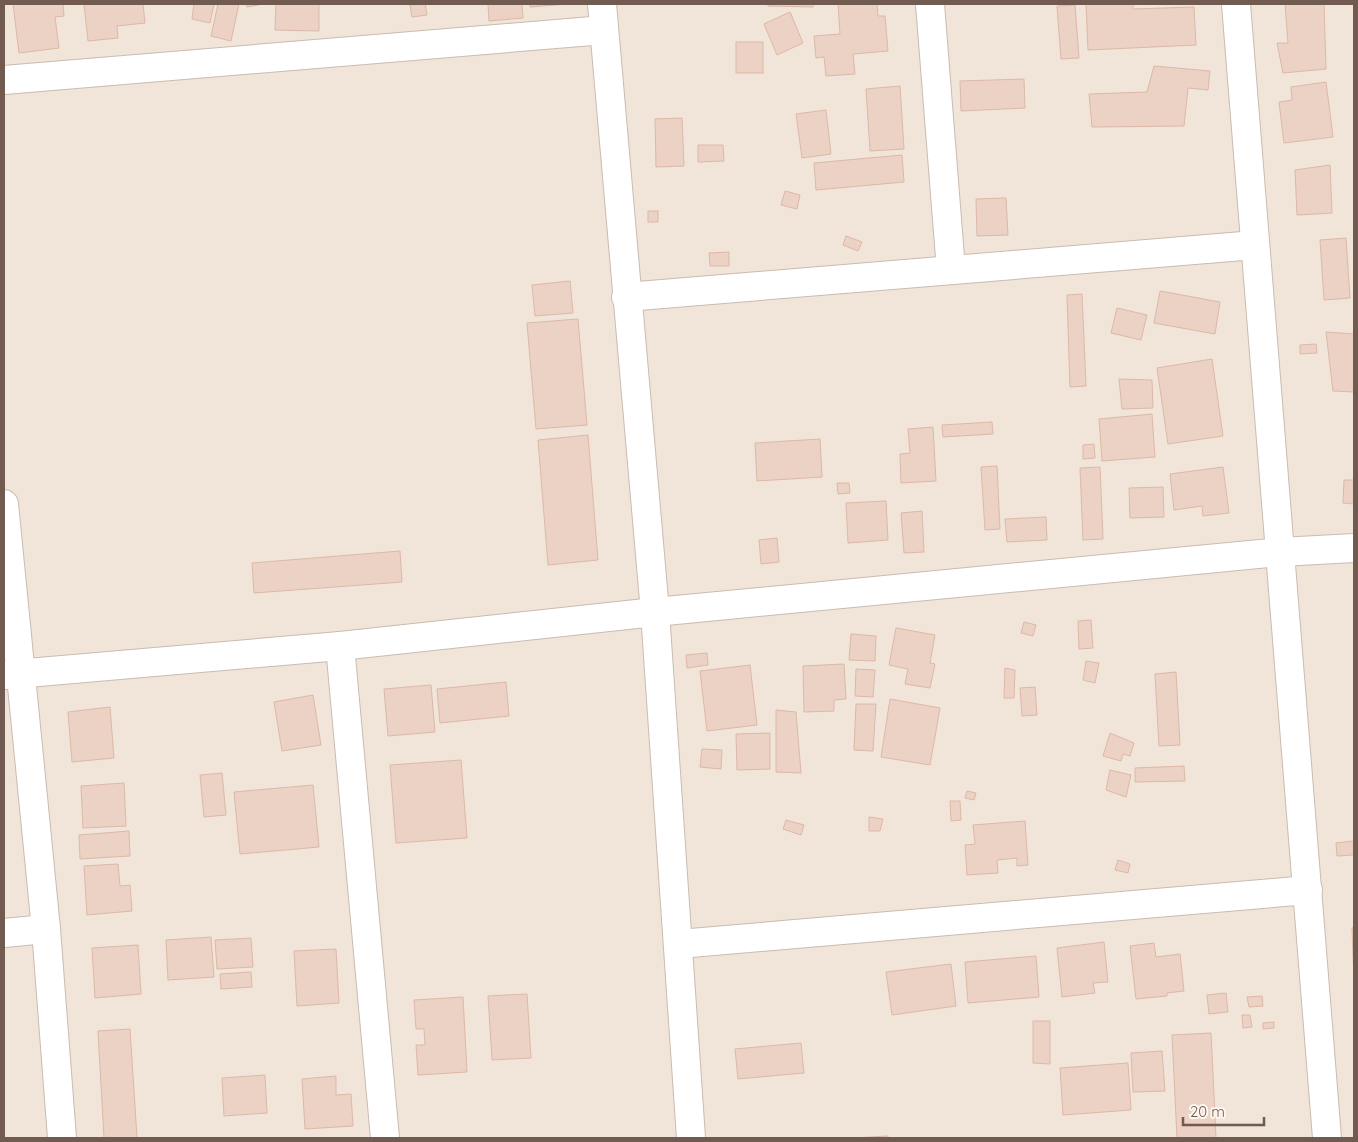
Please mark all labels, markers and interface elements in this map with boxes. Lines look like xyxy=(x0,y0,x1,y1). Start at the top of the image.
scale bar xyxy=(1183,1094,1264,1126)
text: 20 m xyxy=(1190,1102,1225,1121)

